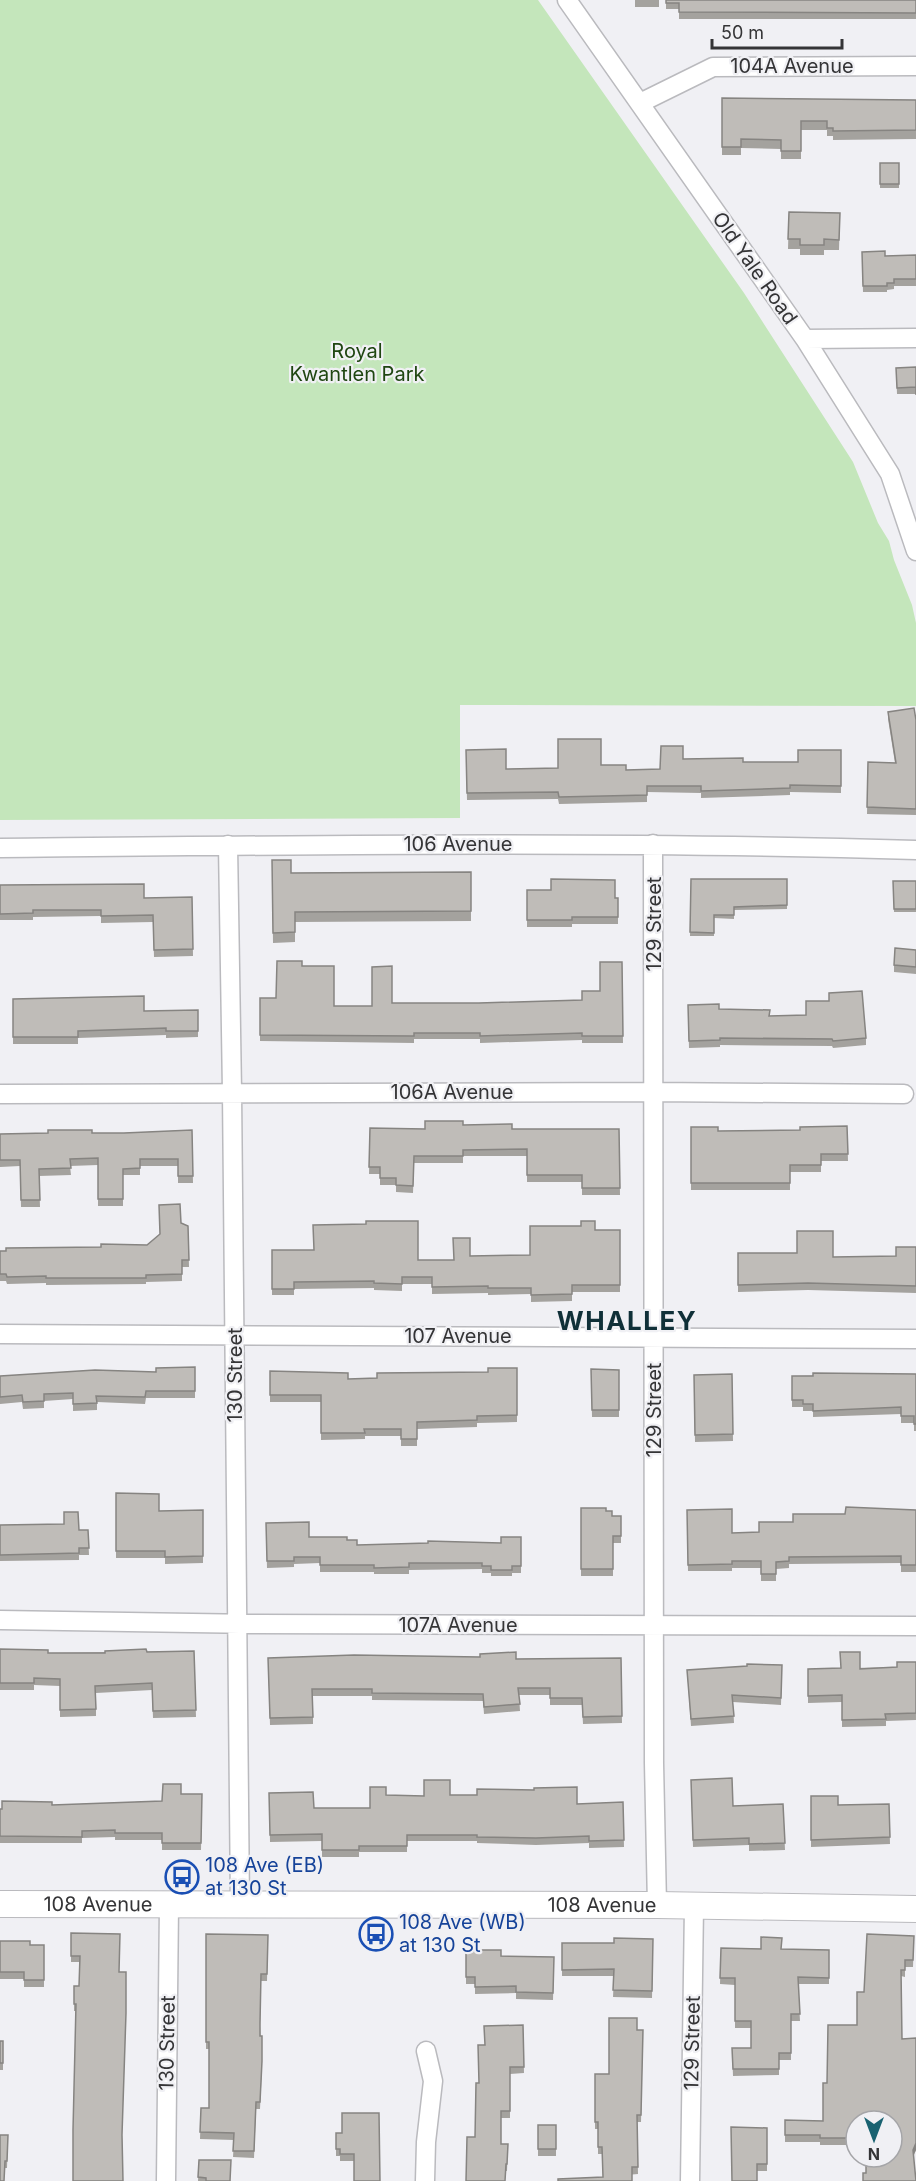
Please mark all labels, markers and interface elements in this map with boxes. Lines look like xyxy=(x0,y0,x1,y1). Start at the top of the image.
scale bar xyxy=(712,12,842,50)
text: 50 m xyxy=(721,22,764,43)
street label: 104A Avenue xyxy=(730,54,854,78)
street label: Old Yale Road xyxy=(707,207,803,329)
park label: Royal Kwantlen Park xyxy=(290,339,424,386)
street label: 106 Avenue xyxy=(403,832,513,856)
street label: 129 Street xyxy=(642,876,666,971)
street label: 106A Avenue xyxy=(391,1080,513,1104)
district label: WHALLEY xyxy=(557,1305,697,1336)
street label: 107 Avenue xyxy=(404,1324,512,1348)
street label: 130 Street xyxy=(223,1327,247,1423)
street label: 129 Street xyxy=(642,1362,666,1457)
street label: 107A Avenue xyxy=(398,1613,518,1637)
place label: 108 Ave (EB) at 130 St xyxy=(205,1853,324,1900)
bus stop icon: 108 Ave (EB) at 130 St xyxy=(164,1859,200,1895)
street label: 108 Avenue xyxy=(43,1892,153,1916)
street label: 108 Avenue xyxy=(547,1893,657,1917)
place label: 108 Ave (WB) at 130 St xyxy=(399,1910,526,1957)
bus stop icon: 108 Ave (WB) at 130 St xyxy=(358,1916,394,1952)
street label: 130 Street xyxy=(154,1995,180,2091)
street label: 129 Street xyxy=(679,1995,705,2091)
north arrow xyxy=(844,2109,904,2169)
text: N xyxy=(868,2144,880,2164)

